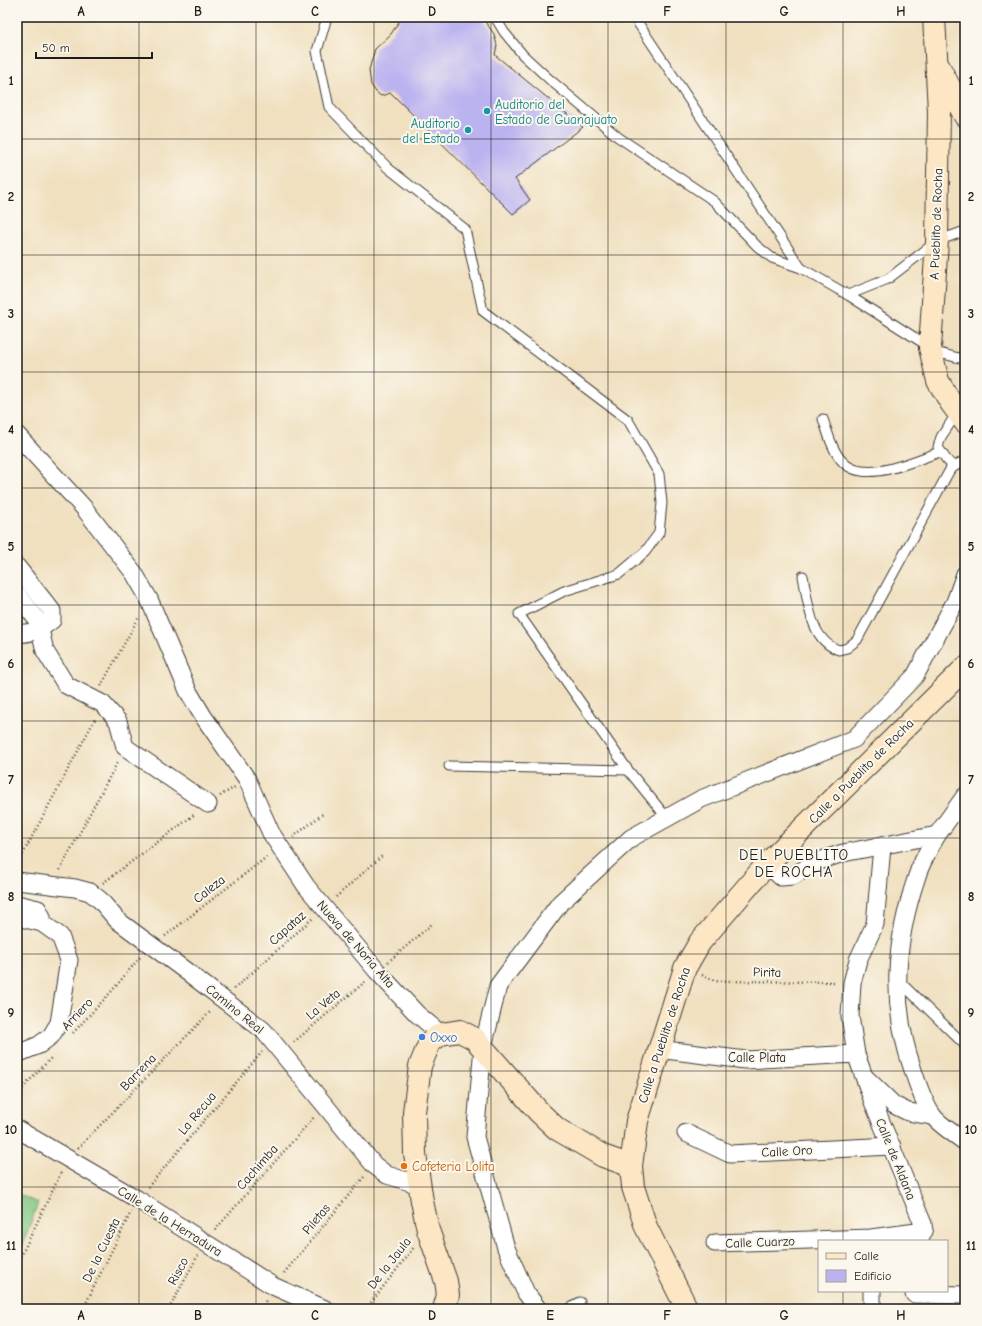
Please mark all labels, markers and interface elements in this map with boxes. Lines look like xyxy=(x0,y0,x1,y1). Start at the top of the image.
text: A xyxy=(77,4,85,19)
text: B xyxy=(194,4,202,19)
text: C xyxy=(311,4,319,19)
text: D xyxy=(428,4,436,19)
text: E xyxy=(546,4,554,19)
text: F xyxy=(663,4,671,19)
text: G xyxy=(779,4,789,19)
text: H xyxy=(896,4,906,19)
scale bar xyxy=(36,34,152,60)
text: 50 m xyxy=(42,41,70,55)
text: 1 xyxy=(8,73,14,88)
text: 1 xyxy=(968,73,974,88)
place label: Auditorio del Estado de Guanajuato xyxy=(495,97,617,127)
marker: Auditorio del Estado de Guanajuato xyxy=(482,106,492,116)
place label: Auditorio del Estado xyxy=(402,116,460,146)
marker: Auditorio del Estado xyxy=(463,125,473,135)
street label: A Pueblito de Rocha xyxy=(927,168,945,280)
text: 2 xyxy=(8,189,14,204)
text: 2 xyxy=(968,189,974,204)
text: 3 xyxy=(8,306,14,321)
text: 3 xyxy=(968,306,974,321)
text: 4 xyxy=(8,422,14,437)
text: 4 xyxy=(968,422,974,437)
text: 5 xyxy=(8,539,15,554)
text: 5 xyxy=(968,539,975,554)
text: 6 xyxy=(8,656,15,671)
text: 6 xyxy=(968,656,975,671)
street label: Calle a Pueblito de Rocha xyxy=(805,715,917,827)
text: 7 xyxy=(8,772,14,787)
text: 7 xyxy=(968,772,974,787)
district label: DEL PUEBLITO DE ROCHA xyxy=(739,846,849,881)
street label: Caleza xyxy=(190,872,228,906)
text: 8 xyxy=(8,889,14,904)
text: 8 xyxy=(968,889,974,904)
street label: Nueva de Noria Alta xyxy=(314,897,398,991)
street label: Capataz xyxy=(266,907,309,948)
street label: Pirita xyxy=(753,964,781,980)
street label: Calle a Pueblito de Rocha xyxy=(635,965,693,1105)
street label: Camino Real xyxy=(203,981,267,1037)
street label: La Veta xyxy=(303,985,343,1023)
street label: Arriero xyxy=(58,994,96,1033)
text: 9 xyxy=(8,1005,15,1020)
text: 9 xyxy=(968,1005,975,1020)
place label: Oxxo xyxy=(430,1030,457,1045)
marker: Oxxo xyxy=(417,1032,427,1042)
street label: Calle Plata xyxy=(728,1050,786,1065)
street label: Barrena xyxy=(117,1051,159,1093)
street label: La Recua xyxy=(175,1089,219,1137)
street label: Calle de Aldana xyxy=(873,1116,919,1202)
text: 10 xyxy=(5,1122,17,1137)
text: 10 xyxy=(965,1122,977,1137)
street label: Cachimba xyxy=(233,1141,281,1193)
street label: Calle Oro xyxy=(761,1142,813,1160)
place label: Cafeteria Lolita xyxy=(412,1159,495,1174)
marker: Cafeteria Lolita xyxy=(399,1161,409,1171)
street label: Calle de la Herradura xyxy=(115,1183,225,1259)
street label: Piletas xyxy=(299,1201,333,1237)
street label: De la Cuesta xyxy=(79,1215,123,1285)
street label: Calle Cuarzo xyxy=(725,1233,795,1251)
street label: De la Jaula xyxy=(364,1234,414,1292)
text: 11 xyxy=(6,1238,16,1253)
text: 11 xyxy=(966,1238,976,1253)
legend xyxy=(818,1240,948,1292)
text: Calle xyxy=(854,1249,879,1263)
street label: Risco xyxy=(165,1254,192,1287)
text: Edificio xyxy=(854,1269,891,1283)
text: A xyxy=(77,1308,85,1323)
text: B xyxy=(194,1308,202,1323)
text: C xyxy=(311,1308,319,1323)
text: D xyxy=(428,1308,436,1323)
text: E xyxy=(546,1308,554,1323)
text: F xyxy=(663,1308,671,1323)
text: G xyxy=(779,1308,789,1323)
text: H xyxy=(896,1308,906,1323)

